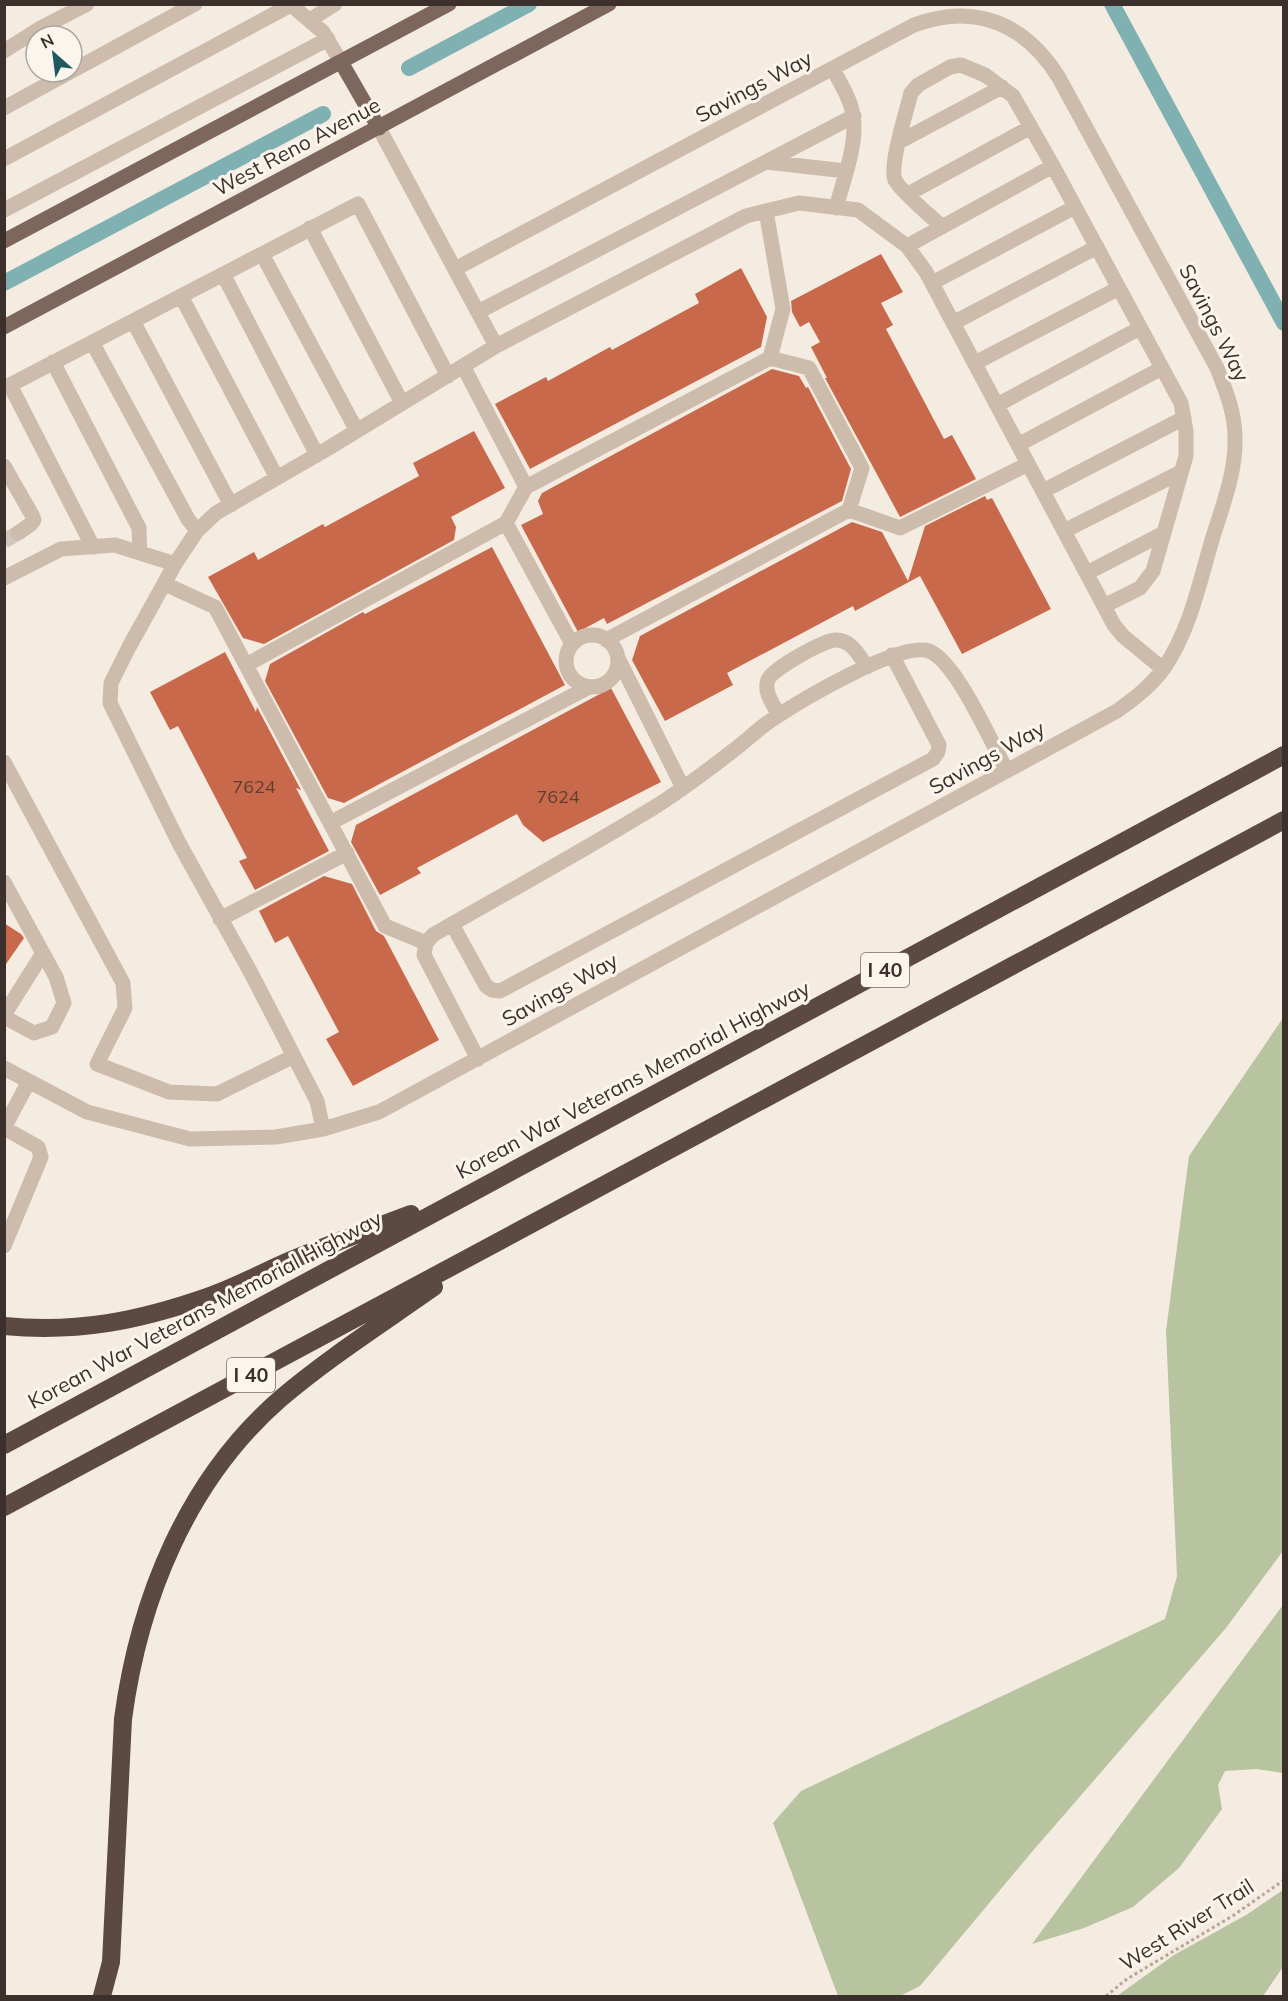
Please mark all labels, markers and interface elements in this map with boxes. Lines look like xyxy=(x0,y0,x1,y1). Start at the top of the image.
north arrow xyxy=(24,24,84,84)
text: N xyxy=(37,29,57,52)
street label: Savings Way xyxy=(691,45,816,128)
street label: West Reno Avenue xyxy=(209,91,384,201)
street label: Savings Way xyxy=(1174,259,1256,386)
street label: Savings Way xyxy=(924,715,1049,800)
house number: 7624 xyxy=(232,775,276,798)
house number: 7624 xyxy=(536,785,580,808)
street label: Savings Way xyxy=(497,947,622,1032)
road number: I 40 xyxy=(861,953,909,987)
street label: Korean War Veterans Memorial Highway xyxy=(451,974,814,1184)
street label: Korean War Veterans Memorial Highway xyxy=(23,1204,386,1414)
road number: I 40 xyxy=(227,1358,275,1392)
street label: West River Trail xyxy=(1115,1873,1258,1976)

